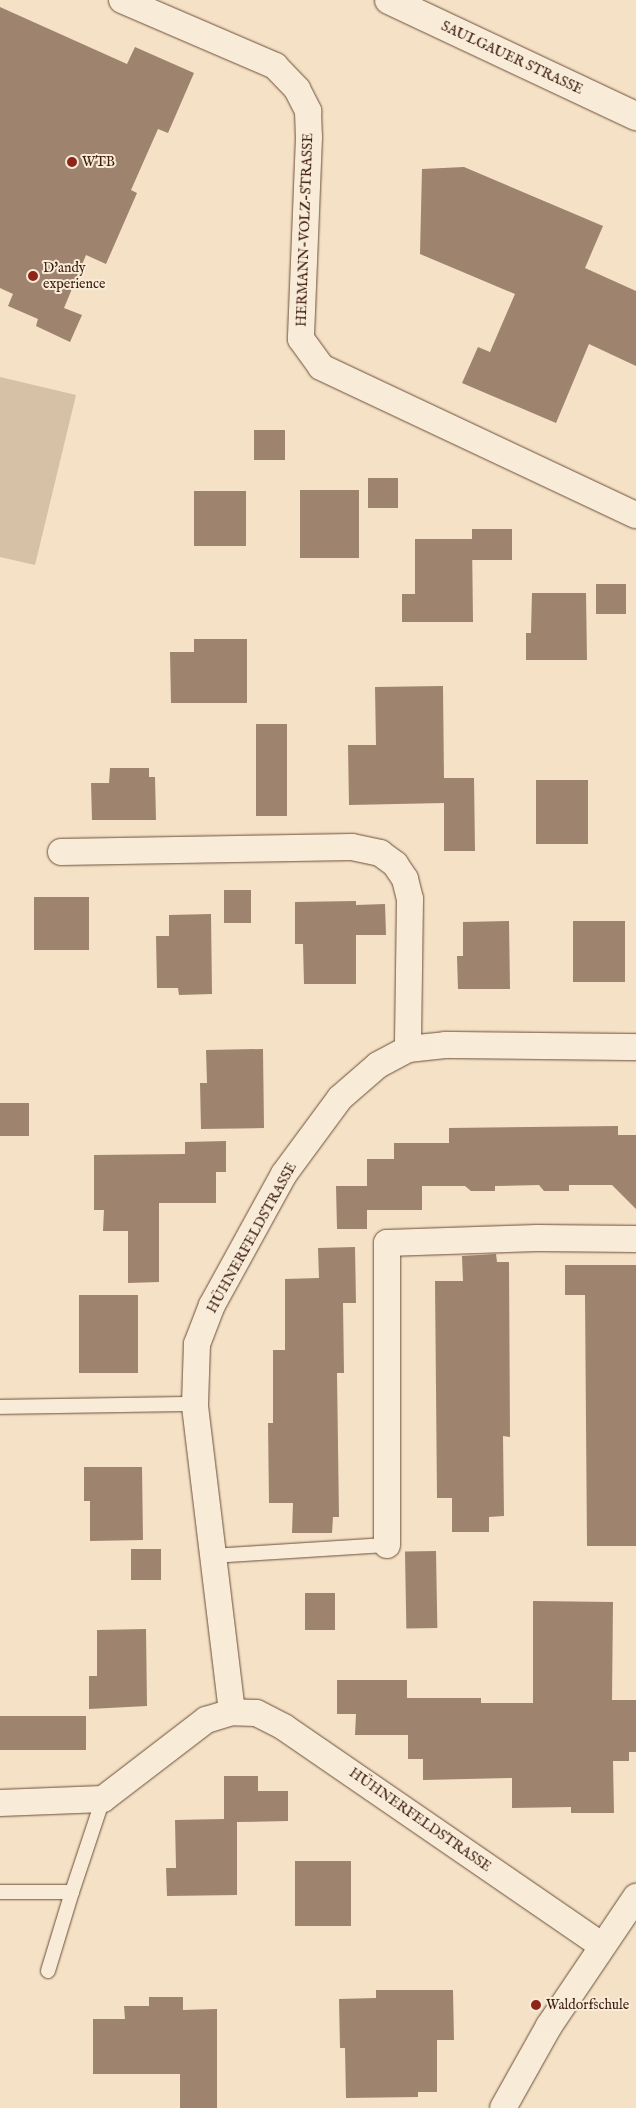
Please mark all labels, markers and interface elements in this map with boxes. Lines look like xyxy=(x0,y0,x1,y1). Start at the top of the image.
street label: SAULGAUER STRASSE xyxy=(438,18,586,98)
street label: HERMANN-VOLZ-STRASSE xyxy=(293,133,317,327)
place label: WTB xyxy=(82,154,115,170)
marker: WTB xyxy=(66,156,78,168)
place label: D'andy experience xyxy=(43,260,105,292)
marker: D'andy experience xyxy=(27,270,39,282)
street label: HÜHNERFELDSTRASSE xyxy=(204,1160,300,1316)
street label: HÜHNERFELDSTRASSE xyxy=(346,1764,494,1876)
place label: Waldorfschule xyxy=(546,1997,629,2013)
marker: Waldorfschule xyxy=(530,1999,542,2011)

